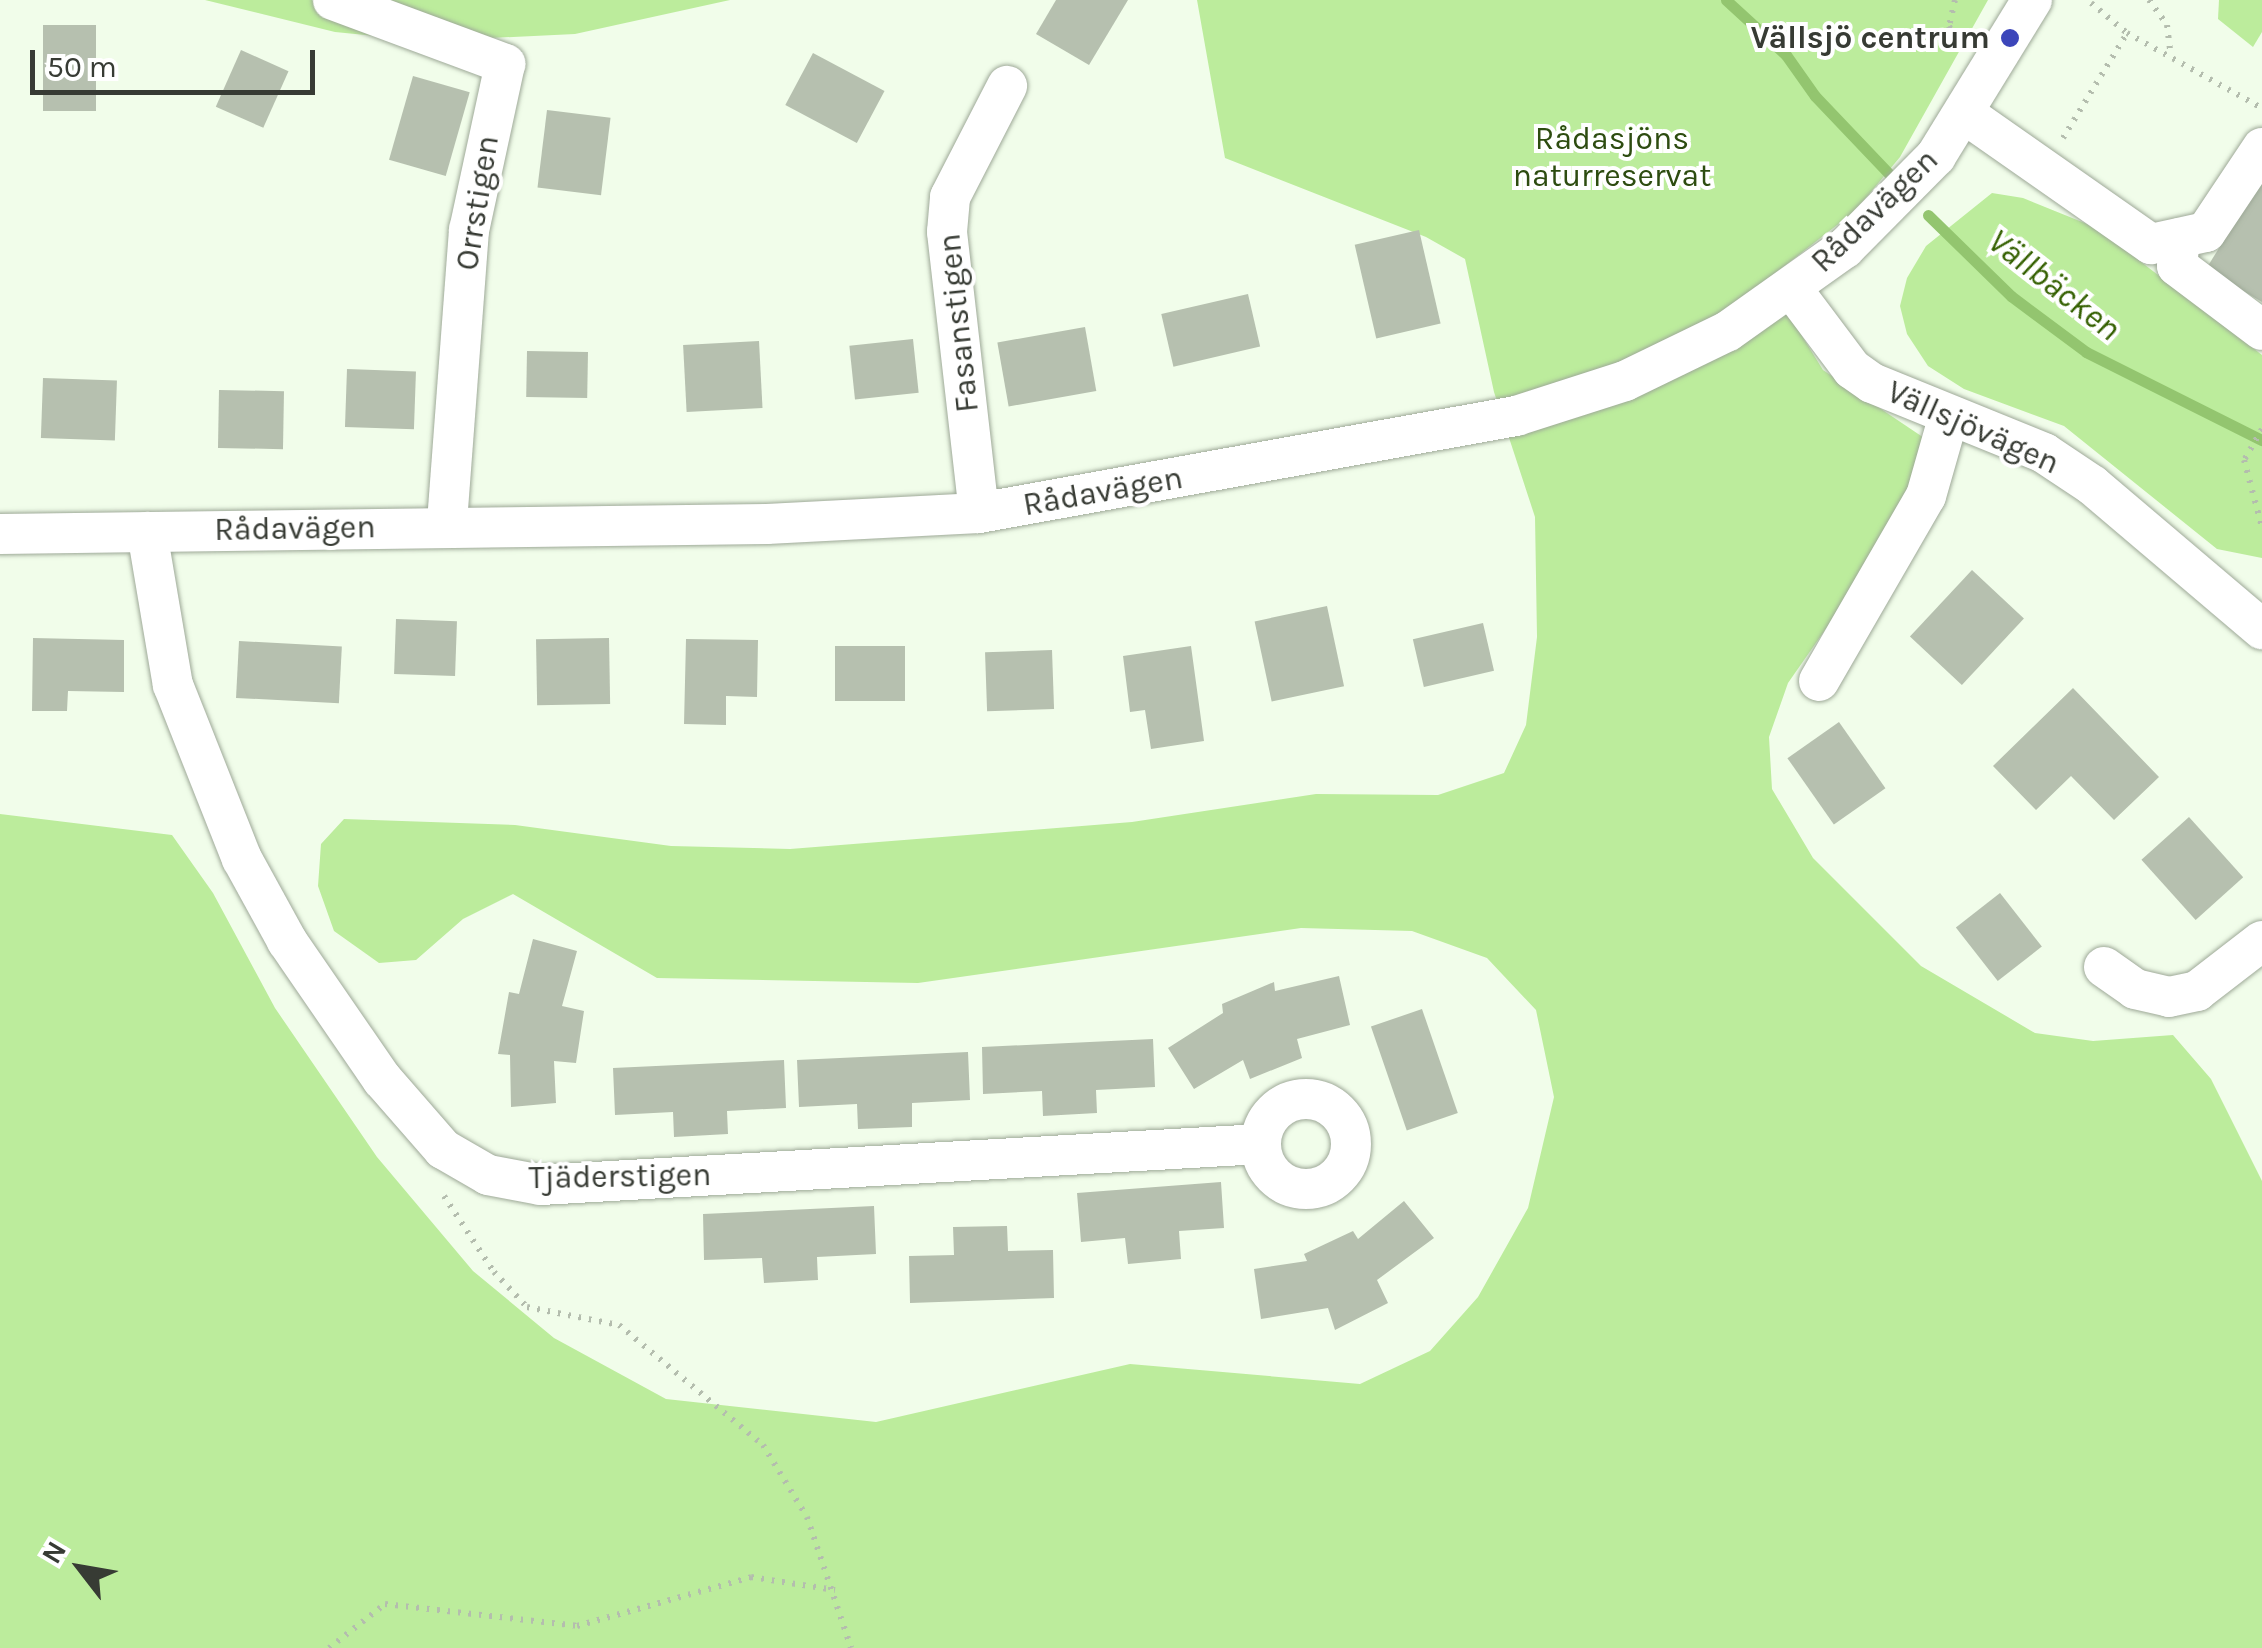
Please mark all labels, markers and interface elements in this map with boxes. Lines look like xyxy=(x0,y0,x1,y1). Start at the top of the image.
place label: Vällsjö centrum xyxy=(1751,19,1990,57)
marker: Vällsjö centrum xyxy=(1999,27,2021,49)
scale bar xyxy=(35,30,320,92)
text: 50 m xyxy=(47,49,117,85)
park label: Rådasjöns naturreservat xyxy=(1513,121,1711,196)
street label: Orrstigen xyxy=(448,133,508,273)
street label: Rådavägen xyxy=(1804,141,1946,281)
water label: Vällbäcken xyxy=(1979,220,2129,350)
street label: Fasanstigen xyxy=(931,232,987,414)
street label: Vällsjövägen xyxy=(1881,373,2065,483)
street label: Rådavägen xyxy=(1020,459,1186,525)
street label: Rådavägen xyxy=(214,508,376,550)
street label: Tjäderstigen xyxy=(528,1156,712,1198)
north arrow xyxy=(30,1518,130,1618)
text: N xyxy=(35,1535,73,1569)

